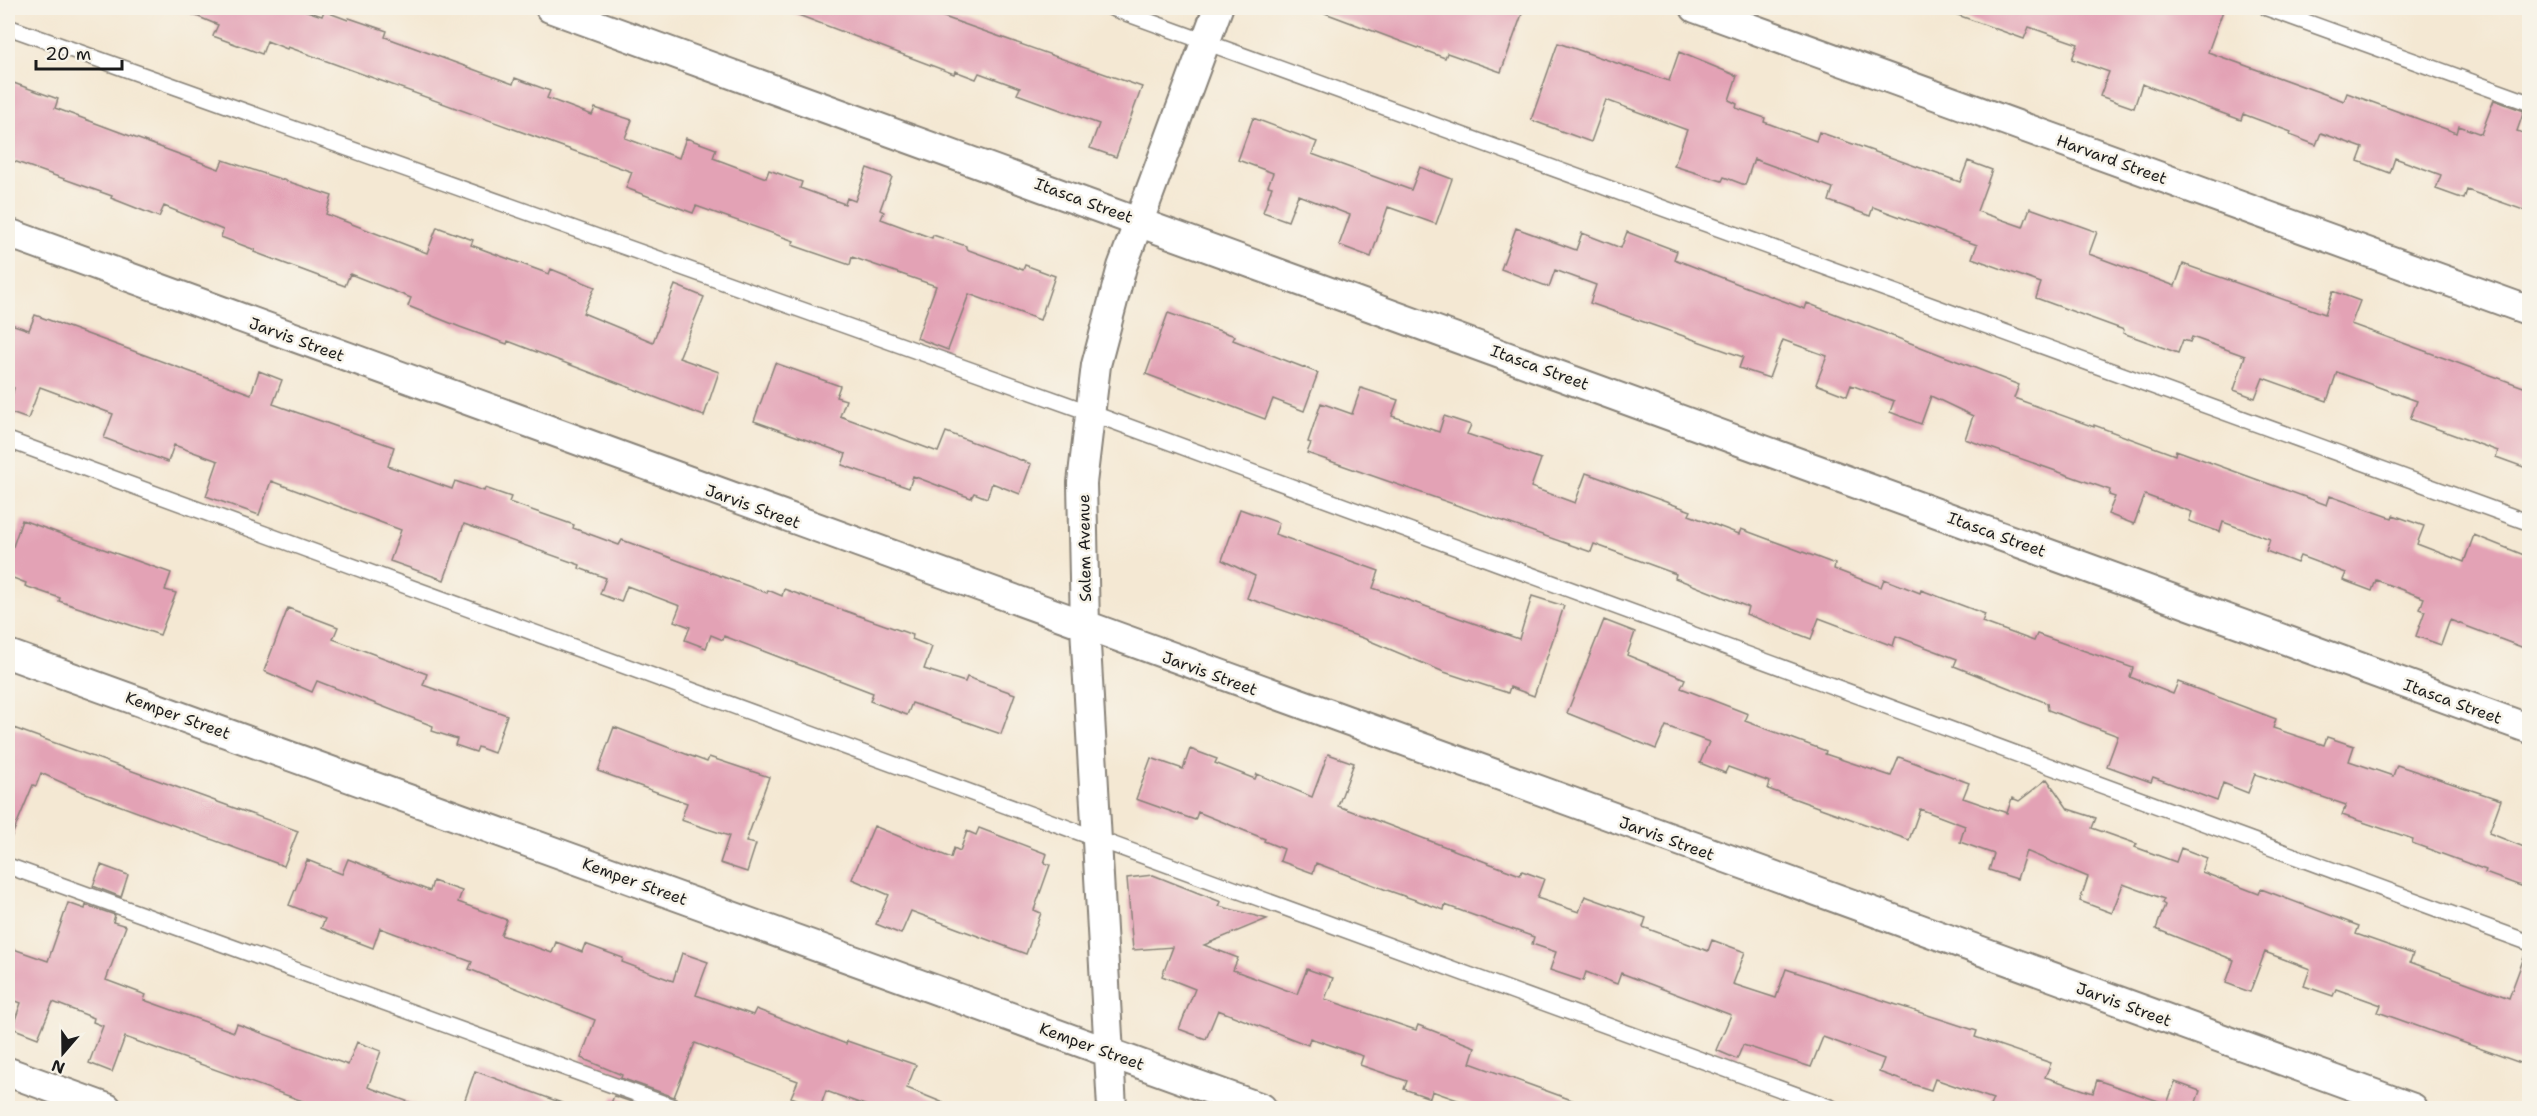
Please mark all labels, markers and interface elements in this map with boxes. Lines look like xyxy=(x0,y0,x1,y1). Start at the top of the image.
scale bar xyxy=(36,33,122,71)
text: 20 m xyxy=(45,42,91,66)
street label: Harvard Street xyxy=(2054,130,2170,189)
street label: Itasca Street xyxy=(1032,173,1136,228)
street label: Jarvis Street xyxy=(246,313,347,366)
street label: Itasca Street xyxy=(1488,340,1592,395)
street label: Jarvis Street xyxy=(702,480,803,533)
street label: Salem Avenue xyxy=(1073,494,1096,602)
street label: Itasca Street xyxy=(1945,507,2049,562)
street label: Jarvis Street xyxy=(1159,647,1260,700)
street label: Itasca Street xyxy=(2401,674,2505,729)
street label: Kemper Street xyxy=(122,687,233,744)
street label: Jarvis Street xyxy=(1616,812,1717,865)
street label: Kemper Street xyxy=(579,853,690,910)
street label: Jarvis Street xyxy=(2073,978,2174,1031)
street label: Kemper Street xyxy=(1036,1018,1147,1075)
north arrow xyxy=(33,1023,93,1083)
text: N xyxy=(48,1055,68,1079)

